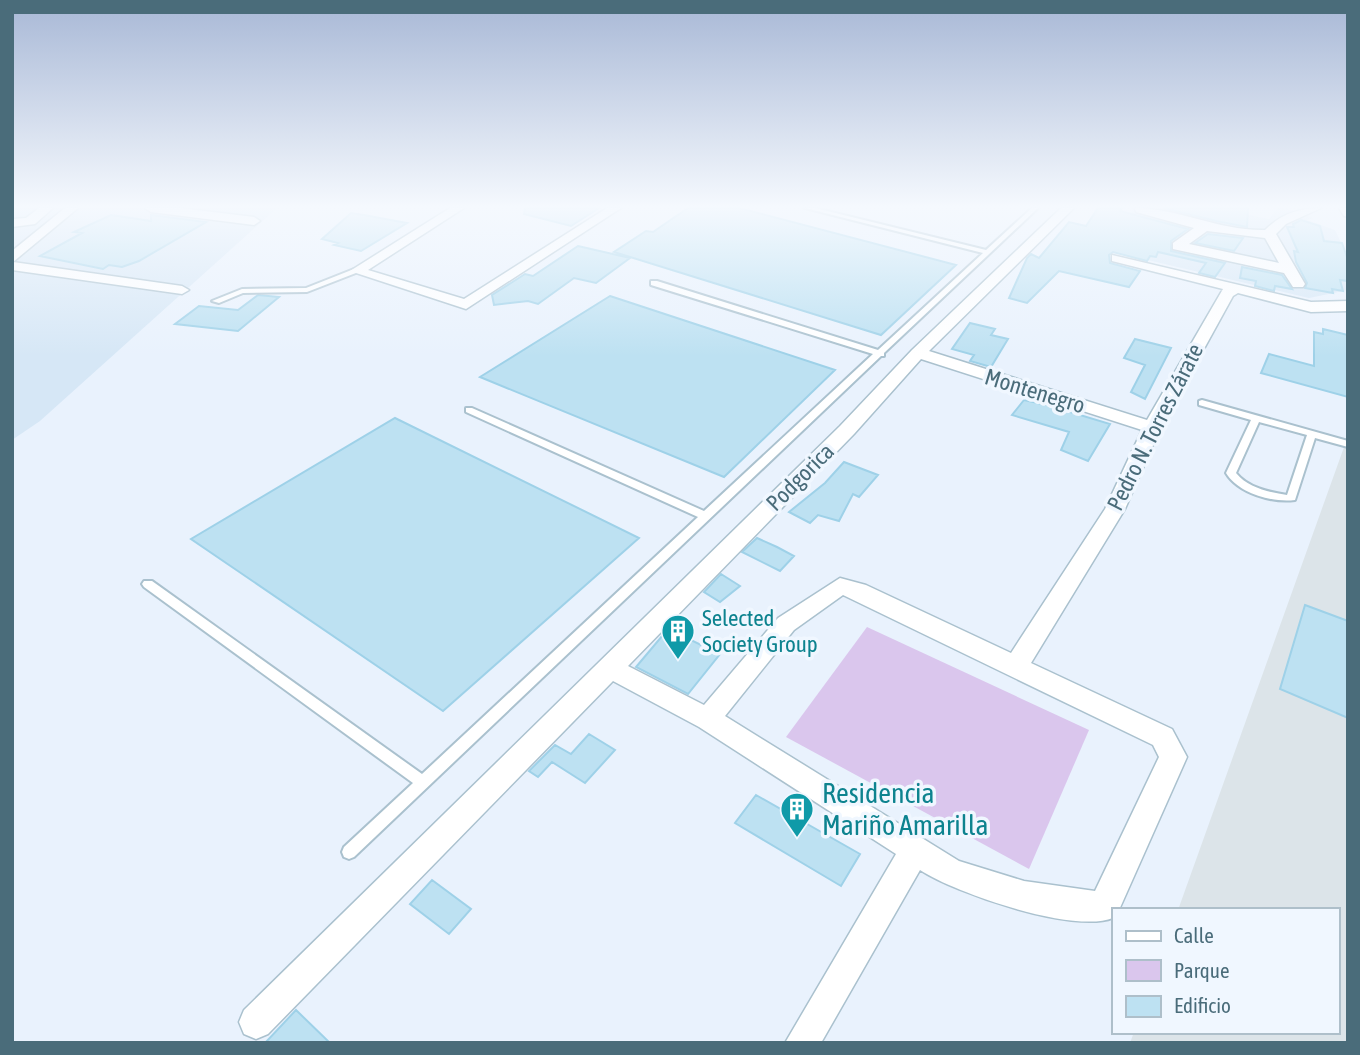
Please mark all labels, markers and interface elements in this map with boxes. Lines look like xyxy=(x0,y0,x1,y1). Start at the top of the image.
street label: Pedro N. Torres Zárate xyxy=(1102,339,1208,515)
street label: Montenegro xyxy=(982,363,1088,419)
street label: Podgorica xyxy=(761,438,839,516)
place label: Selected Society Group xyxy=(702,605,818,657)
building icon: Selected Society Group xyxy=(659,612,697,661)
place label: Residencia Mariño Amarilla xyxy=(822,777,989,841)
building icon: Residencia Mariño Amarilla xyxy=(778,790,816,839)
legend xyxy=(1112,908,1339,1034)
text: Calle xyxy=(1174,923,1214,947)
text: Parque xyxy=(1174,958,1229,982)
text: Edificio xyxy=(1174,993,1231,1017)

